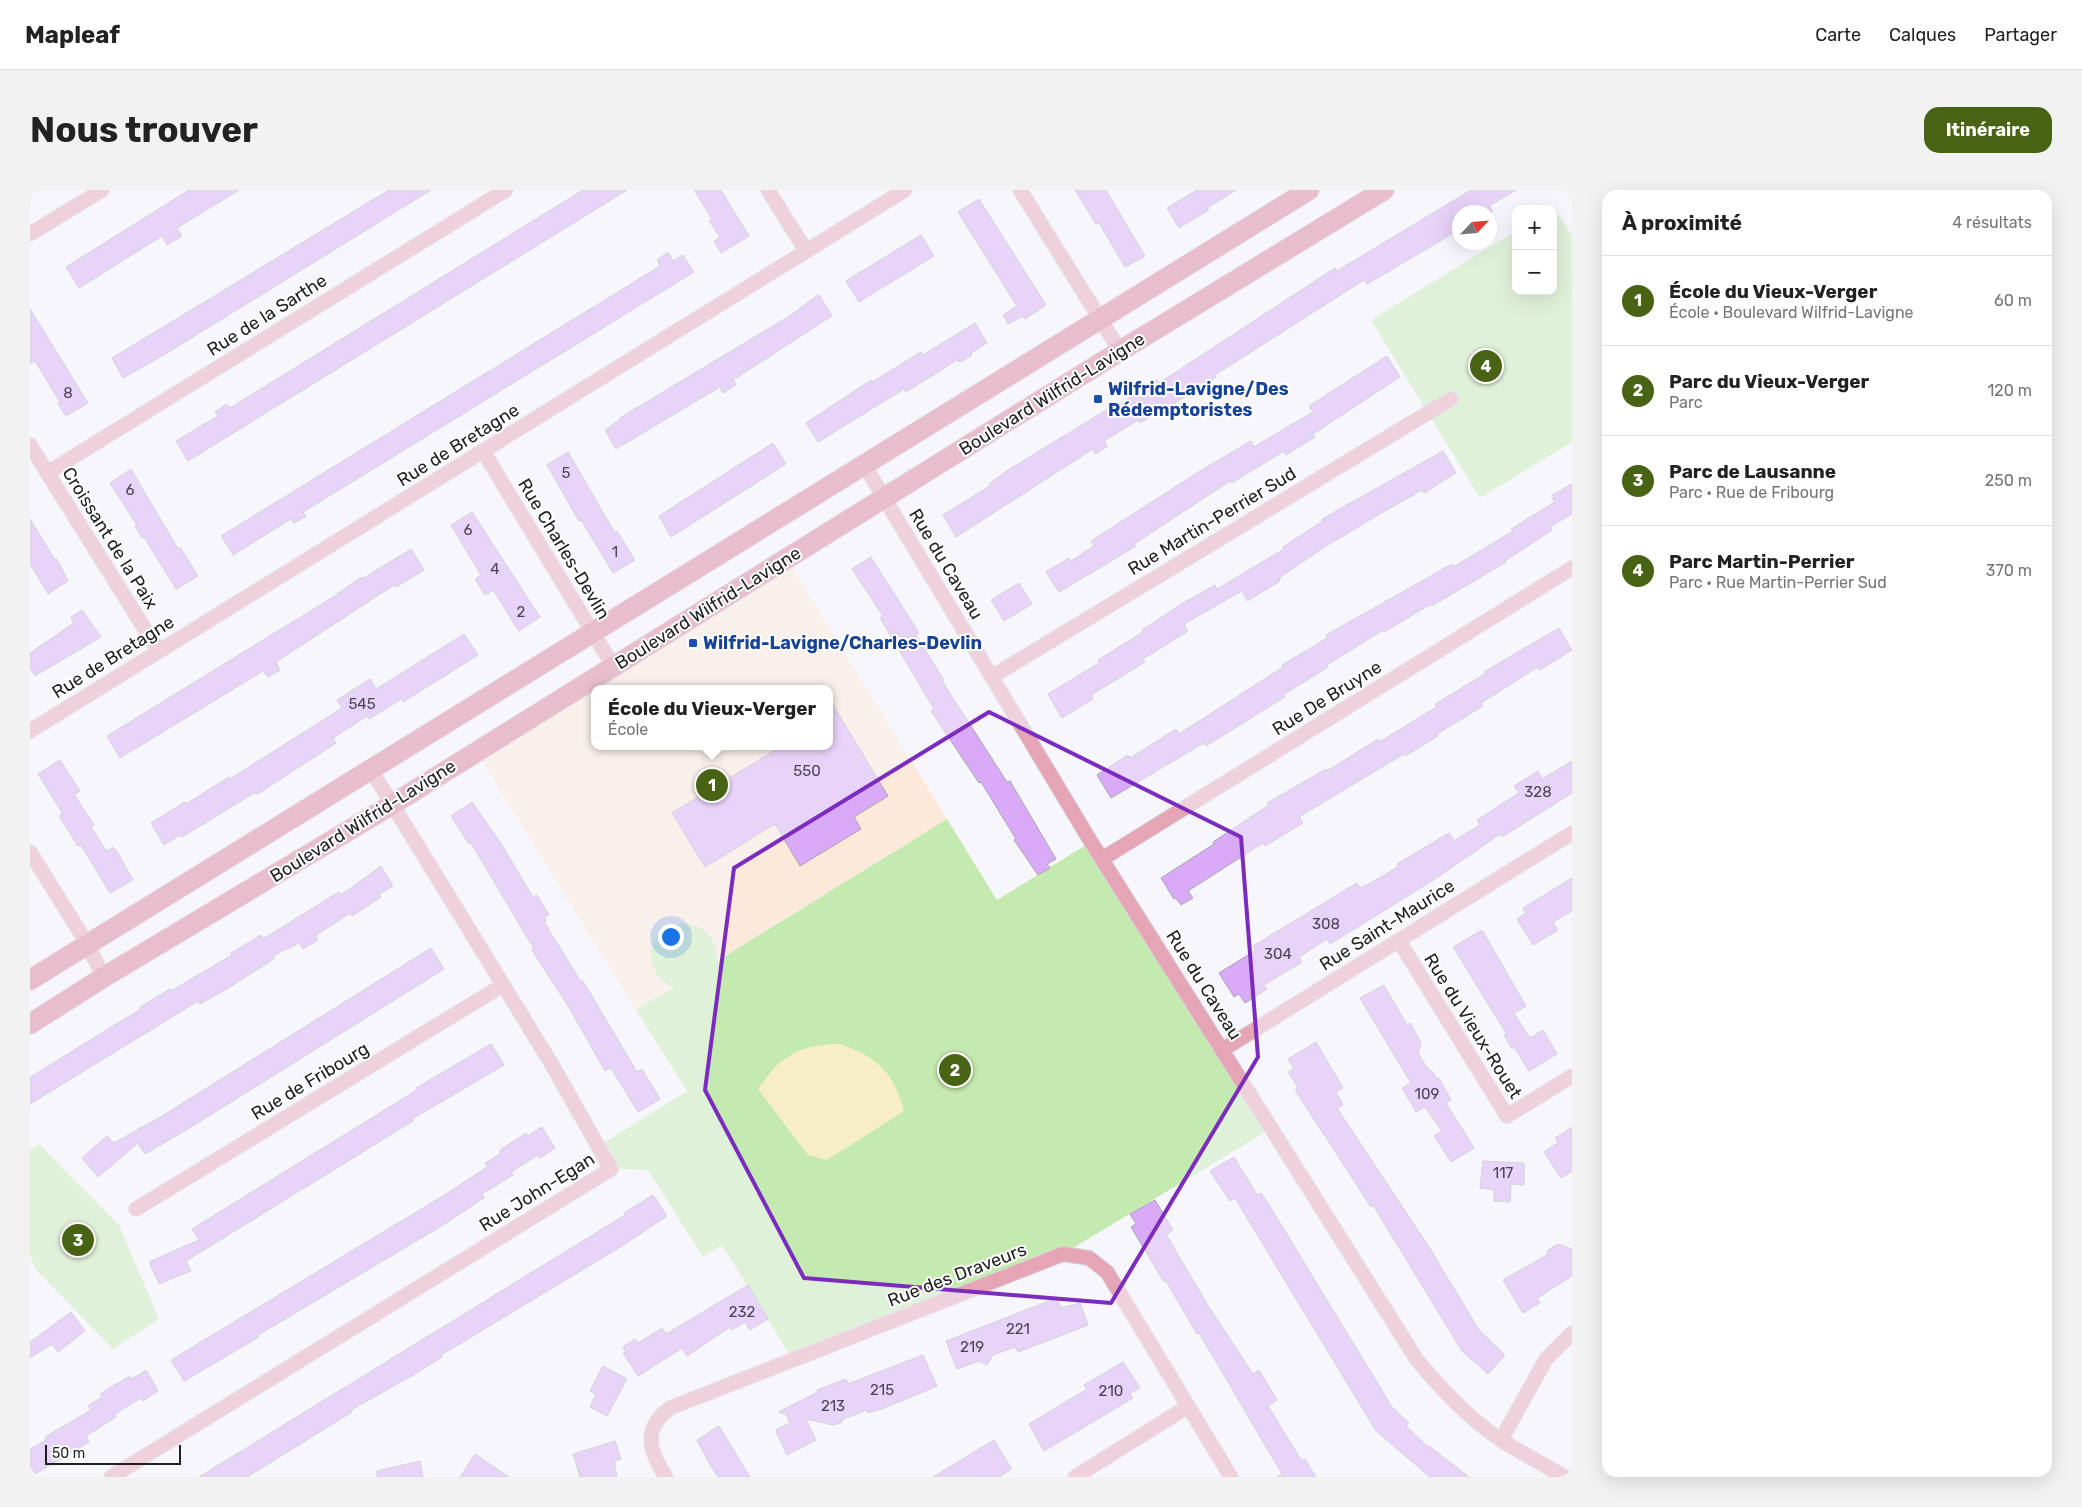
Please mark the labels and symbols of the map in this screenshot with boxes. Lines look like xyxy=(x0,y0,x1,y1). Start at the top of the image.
north arrow xyxy=(1452,205,1497,250)
street label: Rue de la Sarthe xyxy=(203,269,331,361)
street label: Boulevard Wilfrid-Lavigne xyxy=(955,328,1149,460)
pin: 4 xyxy=(1470,347,1502,385)
place label: Wilfrid-Lavigne/Des Rédemptoristes xyxy=(1108,378,1289,421)
house number: 8 xyxy=(63,384,73,402)
marker: Wilfrid-Lavigne/Des Rédemptoristes xyxy=(1092,393,1104,405)
street label: Rue de Bretagne xyxy=(393,399,523,491)
street label: Rue Martin-Perrier Sud xyxy=(1124,462,1300,580)
street label: Croissant de la Paix xyxy=(57,463,163,613)
house number: 5 xyxy=(562,464,571,482)
street label: Rue Charles-Devlin xyxy=(513,474,615,624)
house number: 6 xyxy=(125,481,135,499)
street label: Rue du Caveau xyxy=(904,505,988,623)
house number: 6 xyxy=(463,521,473,539)
street label: Boulevard Wilfrid-Lavigne xyxy=(611,542,805,674)
house number: 1 xyxy=(612,543,618,561)
house number: 4 xyxy=(490,560,500,578)
house number: 2 xyxy=(517,603,526,621)
street label: Rue de Bretagne xyxy=(48,611,178,703)
place label: Wilfrid-Lavigne/Charles-Devlin xyxy=(703,632,982,654)
marker: Wilfrid-Lavigne/Charles-Devlin xyxy=(687,637,699,649)
street label: Rue De Bruyne xyxy=(1268,656,1386,740)
house number: 545 xyxy=(348,695,376,713)
street label: Boulevard Wilfrid-Lavigne xyxy=(266,755,460,887)
house number: 550 xyxy=(793,762,821,780)
pin: 1 xyxy=(696,766,728,804)
house number: 328 xyxy=(1524,783,1552,801)
street label: Rue Saint-Maurice xyxy=(1315,875,1459,975)
house number: 308 xyxy=(1312,915,1340,933)
your location xyxy=(658,924,684,950)
street label: Rue du Caveau xyxy=(1161,926,1247,1044)
house number: 304 xyxy=(1264,945,1292,963)
street label: Rue du Vieux-Rouet xyxy=(1419,949,1527,1103)
street label: Rue de Fribourg xyxy=(247,1037,373,1125)
pin: 2 xyxy=(939,1051,971,1089)
house number: 109 xyxy=(1415,1085,1440,1103)
street label: Rue John-Egan xyxy=(475,1148,599,1236)
house number: 117 xyxy=(1493,1164,1514,1182)
pin: 3 xyxy=(62,1221,94,1259)
street label: Rue des Draveurs xyxy=(884,1238,1030,1312)
house number: 232 xyxy=(729,1303,755,1321)
house number: 221 xyxy=(1006,1320,1030,1338)
house number: 219 xyxy=(960,1338,984,1356)
house number: 215 xyxy=(870,1381,894,1399)
house number: 210 xyxy=(1099,1382,1123,1400)
house number: 213 xyxy=(821,1397,845,1415)
scale bar xyxy=(45,1442,181,1465)

